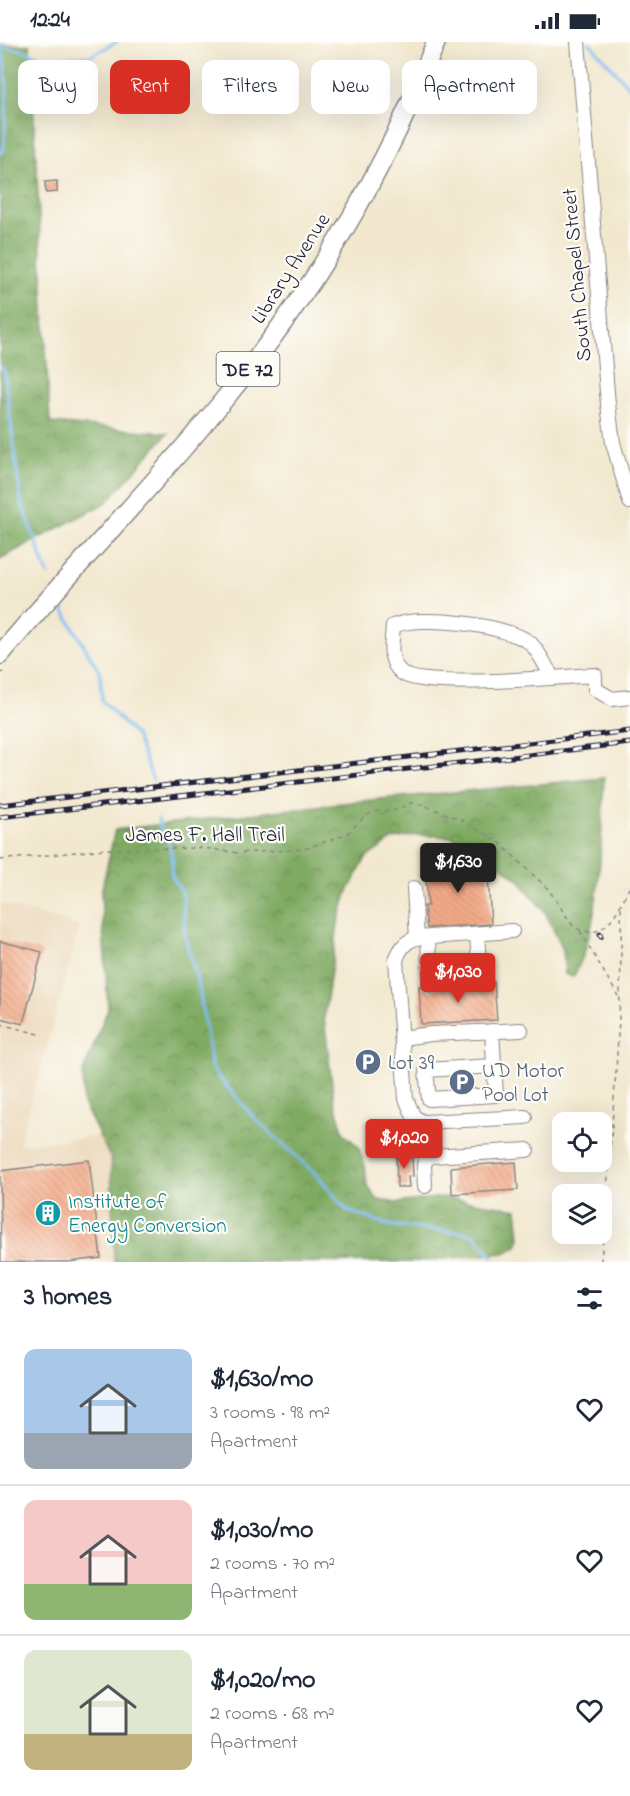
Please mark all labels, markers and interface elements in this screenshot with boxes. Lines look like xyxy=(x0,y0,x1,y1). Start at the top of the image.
text: 12:24 xyxy=(30,5,70,37)
chip: Buy xyxy=(18,60,98,114)
chip: Rent xyxy=(110,60,190,114)
chip: Filters xyxy=(202,60,299,114)
chip: New xyxy=(311,60,390,114)
chip: Apartment xyxy=(402,60,537,114)
street label: South Chapel Street xyxy=(555,187,601,363)
street label: Library Avenue xyxy=(245,207,341,331)
road number: DE 72 xyxy=(216,352,280,386)
street label: James F. Hall Trail xyxy=(125,821,285,851)
pin: $1,630 xyxy=(409,843,507,894)
text: $1,630 xyxy=(434,848,482,877)
pin: $1,030 xyxy=(409,953,507,1004)
text: $1,030 xyxy=(434,958,482,987)
parking icon: Lot 39 xyxy=(353,1047,383,1077)
place label: Lot 39 xyxy=(388,1049,435,1079)
place label: UD Motor Pool Lot xyxy=(482,1057,565,1111)
parking icon: UD Motor Pool Lot xyxy=(447,1067,477,1097)
map controls xyxy=(552,1112,612,1244)
button: locate xyxy=(552,1112,612,1172)
pin: $1,020 xyxy=(355,1119,453,1170)
text: $1,020 xyxy=(379,1124,429,1153)
button: layers xyxy=(552,1184,612,1244)
place label: Institute of Energy Conversion xyxy=(68,1188,227,1244)
building icon: Institute of Energy Conversion xyxy=(33,1198,63,1228)
text: 3 homes xyxy=(24,1279,112,1317)
icon: filters xyxy=(573,1282,606,1315)
text: $1,630/mo xyxy=(210,1361,314,1399)
icon: home xyxy=(72,1373,144,1445)
icon: heart xyxy=(573,1393,606,1426)
text: 3 rooms · 98 m² xyxy=(210,1399,330,1428)
text: Apartment xyxy=(210,1428,298,1457)
text: $1,030/mo xyxy=(210,1512,313,1550)
icon: home xyxy=(72,1524,144,1596)
icon: heart xyxy=(573,1544,606,1577)
text: 2 rooms · 70 m² xyxy=(210,1550,335,1579)
text: Apartment xyxy=(210,1579,298,1608)
text: $1,020/mo xyxy=(210,1662,316,1700)
icon: home xyxy=(72,1674,144,1746)
icon: heart xyxy=(573,1694,606,1727)
text: 2 rooms · 68 m² xyxy=(210,1700,335,1729)
text: Apartment xyxy=(210,1729,298,1758)

